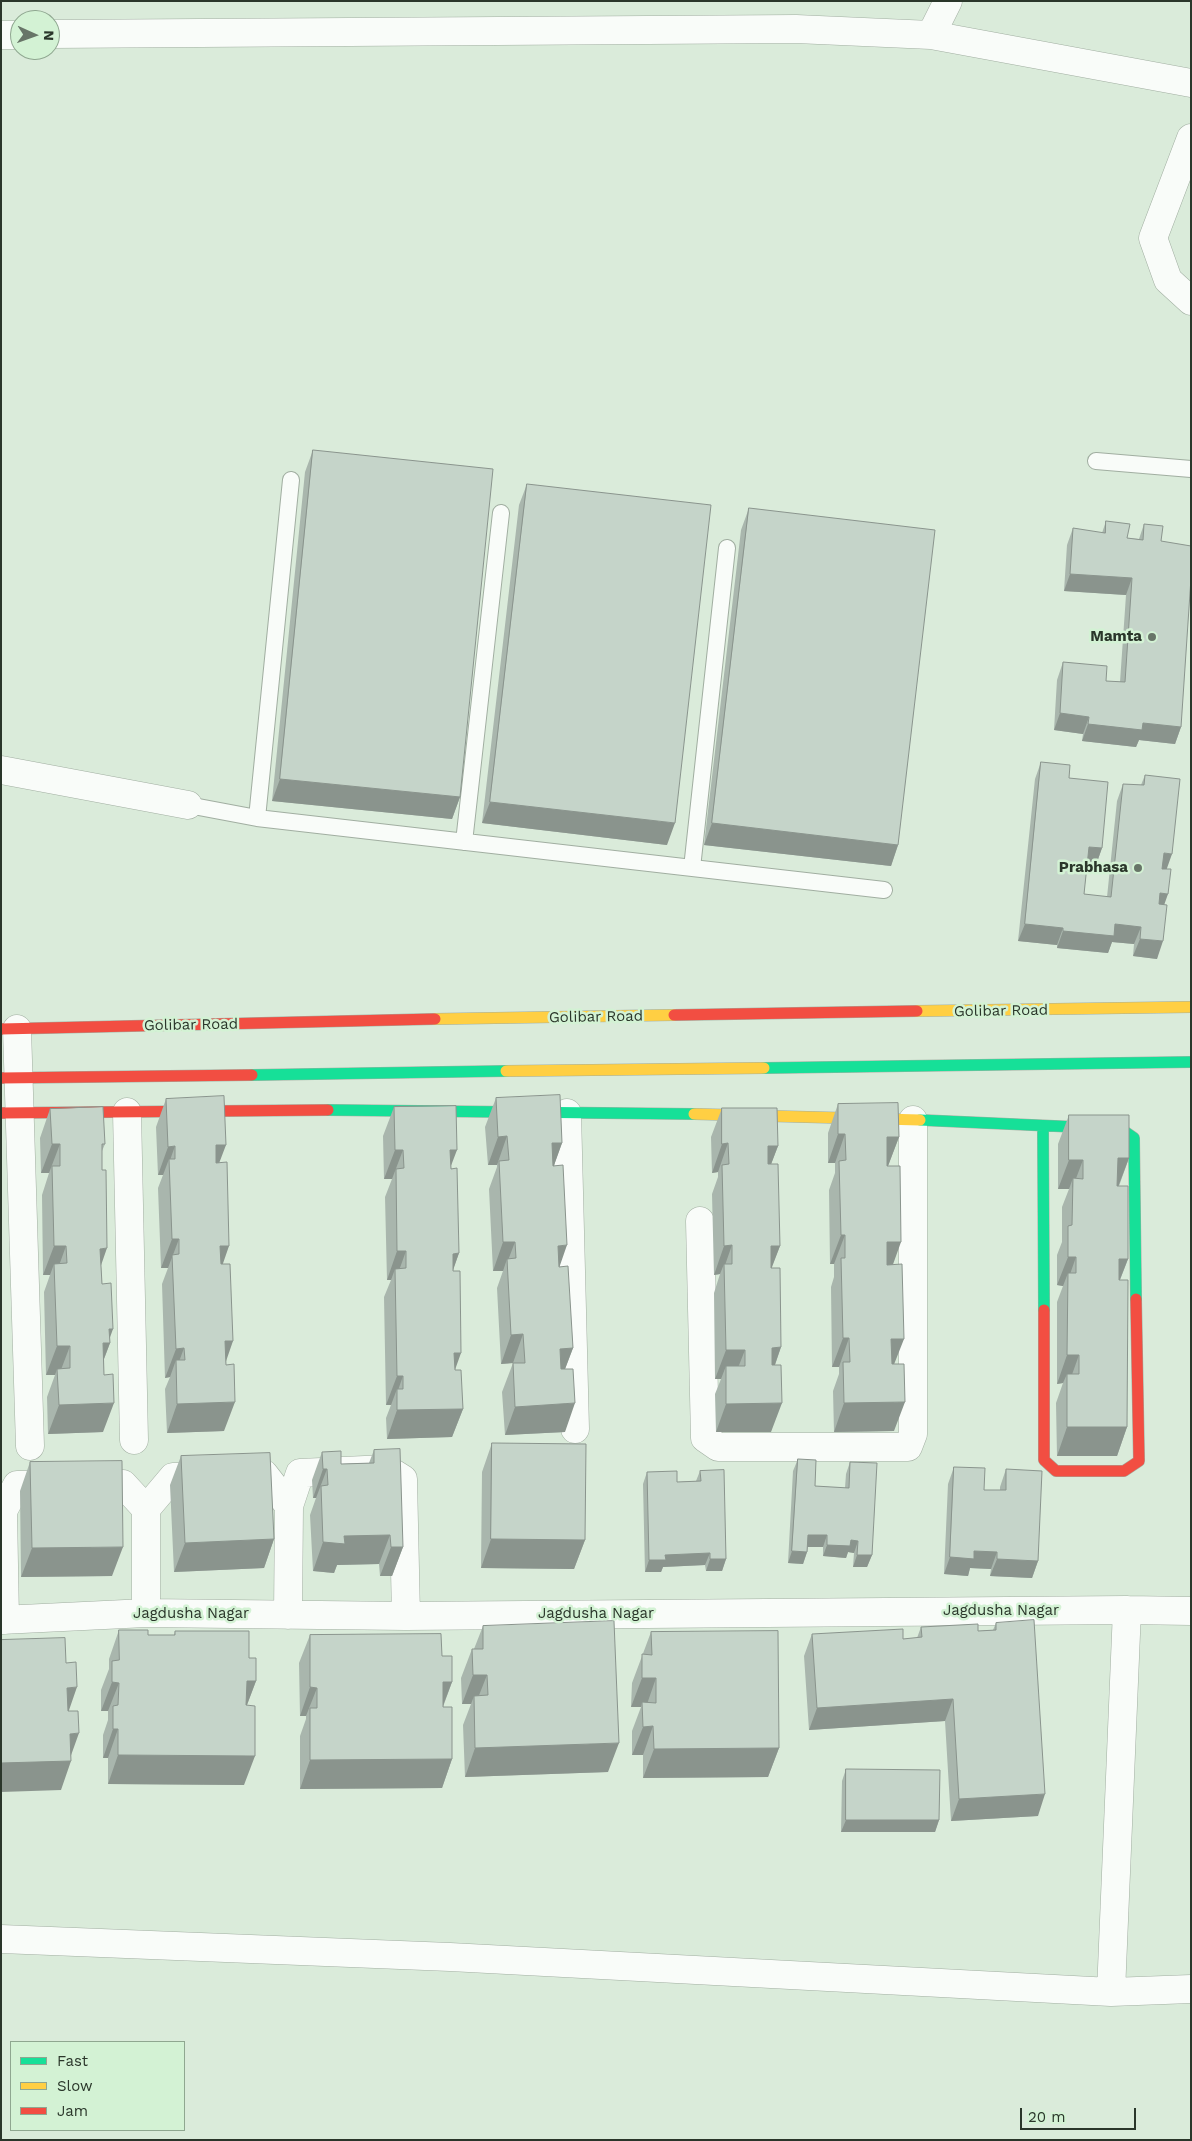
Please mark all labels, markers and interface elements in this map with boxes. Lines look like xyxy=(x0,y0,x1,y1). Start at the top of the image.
north arrow xyxy=(10,10,60,60)
text: N xyxy=(41,30,57,41)
place label: Mamta xyxy=(1090,628,1142,646)
marker: Mamta xyxy=(1146,631,1158,643)
place label: Prabhasa xyxy=(1059,859,1128,877)
marker: Prabhasa xyxy=(1132,862,1144,874)
street label: Golibar Road xyxy=(954,1001,1048,1021)
street label: Golibar Road xyxy=(549,1007,643,1027)
street label: Golibar Road xyxy=(144,1015,238,1035)
street label: Jagdusha Nagar xyxy=(943,1602,1059,1620)
street label: Jagdusha Nagar xyxy=(133,1605,249,1623)
street label: Jagdusha Nagar xyxy=(538,1605,654,1623)
legend xyxy=(10,2041,185,2131)
text: Fast xyxy=(57,2052,88,2070)
text: Slow xyxy=(57,2077,93,2095)
scale bar xyxy=(1022,2098,1138,2130)
text: Jam xyxy=(57,2102,88,2120)
text: 20 m xyxy=(1028,2108,1066,2126)

